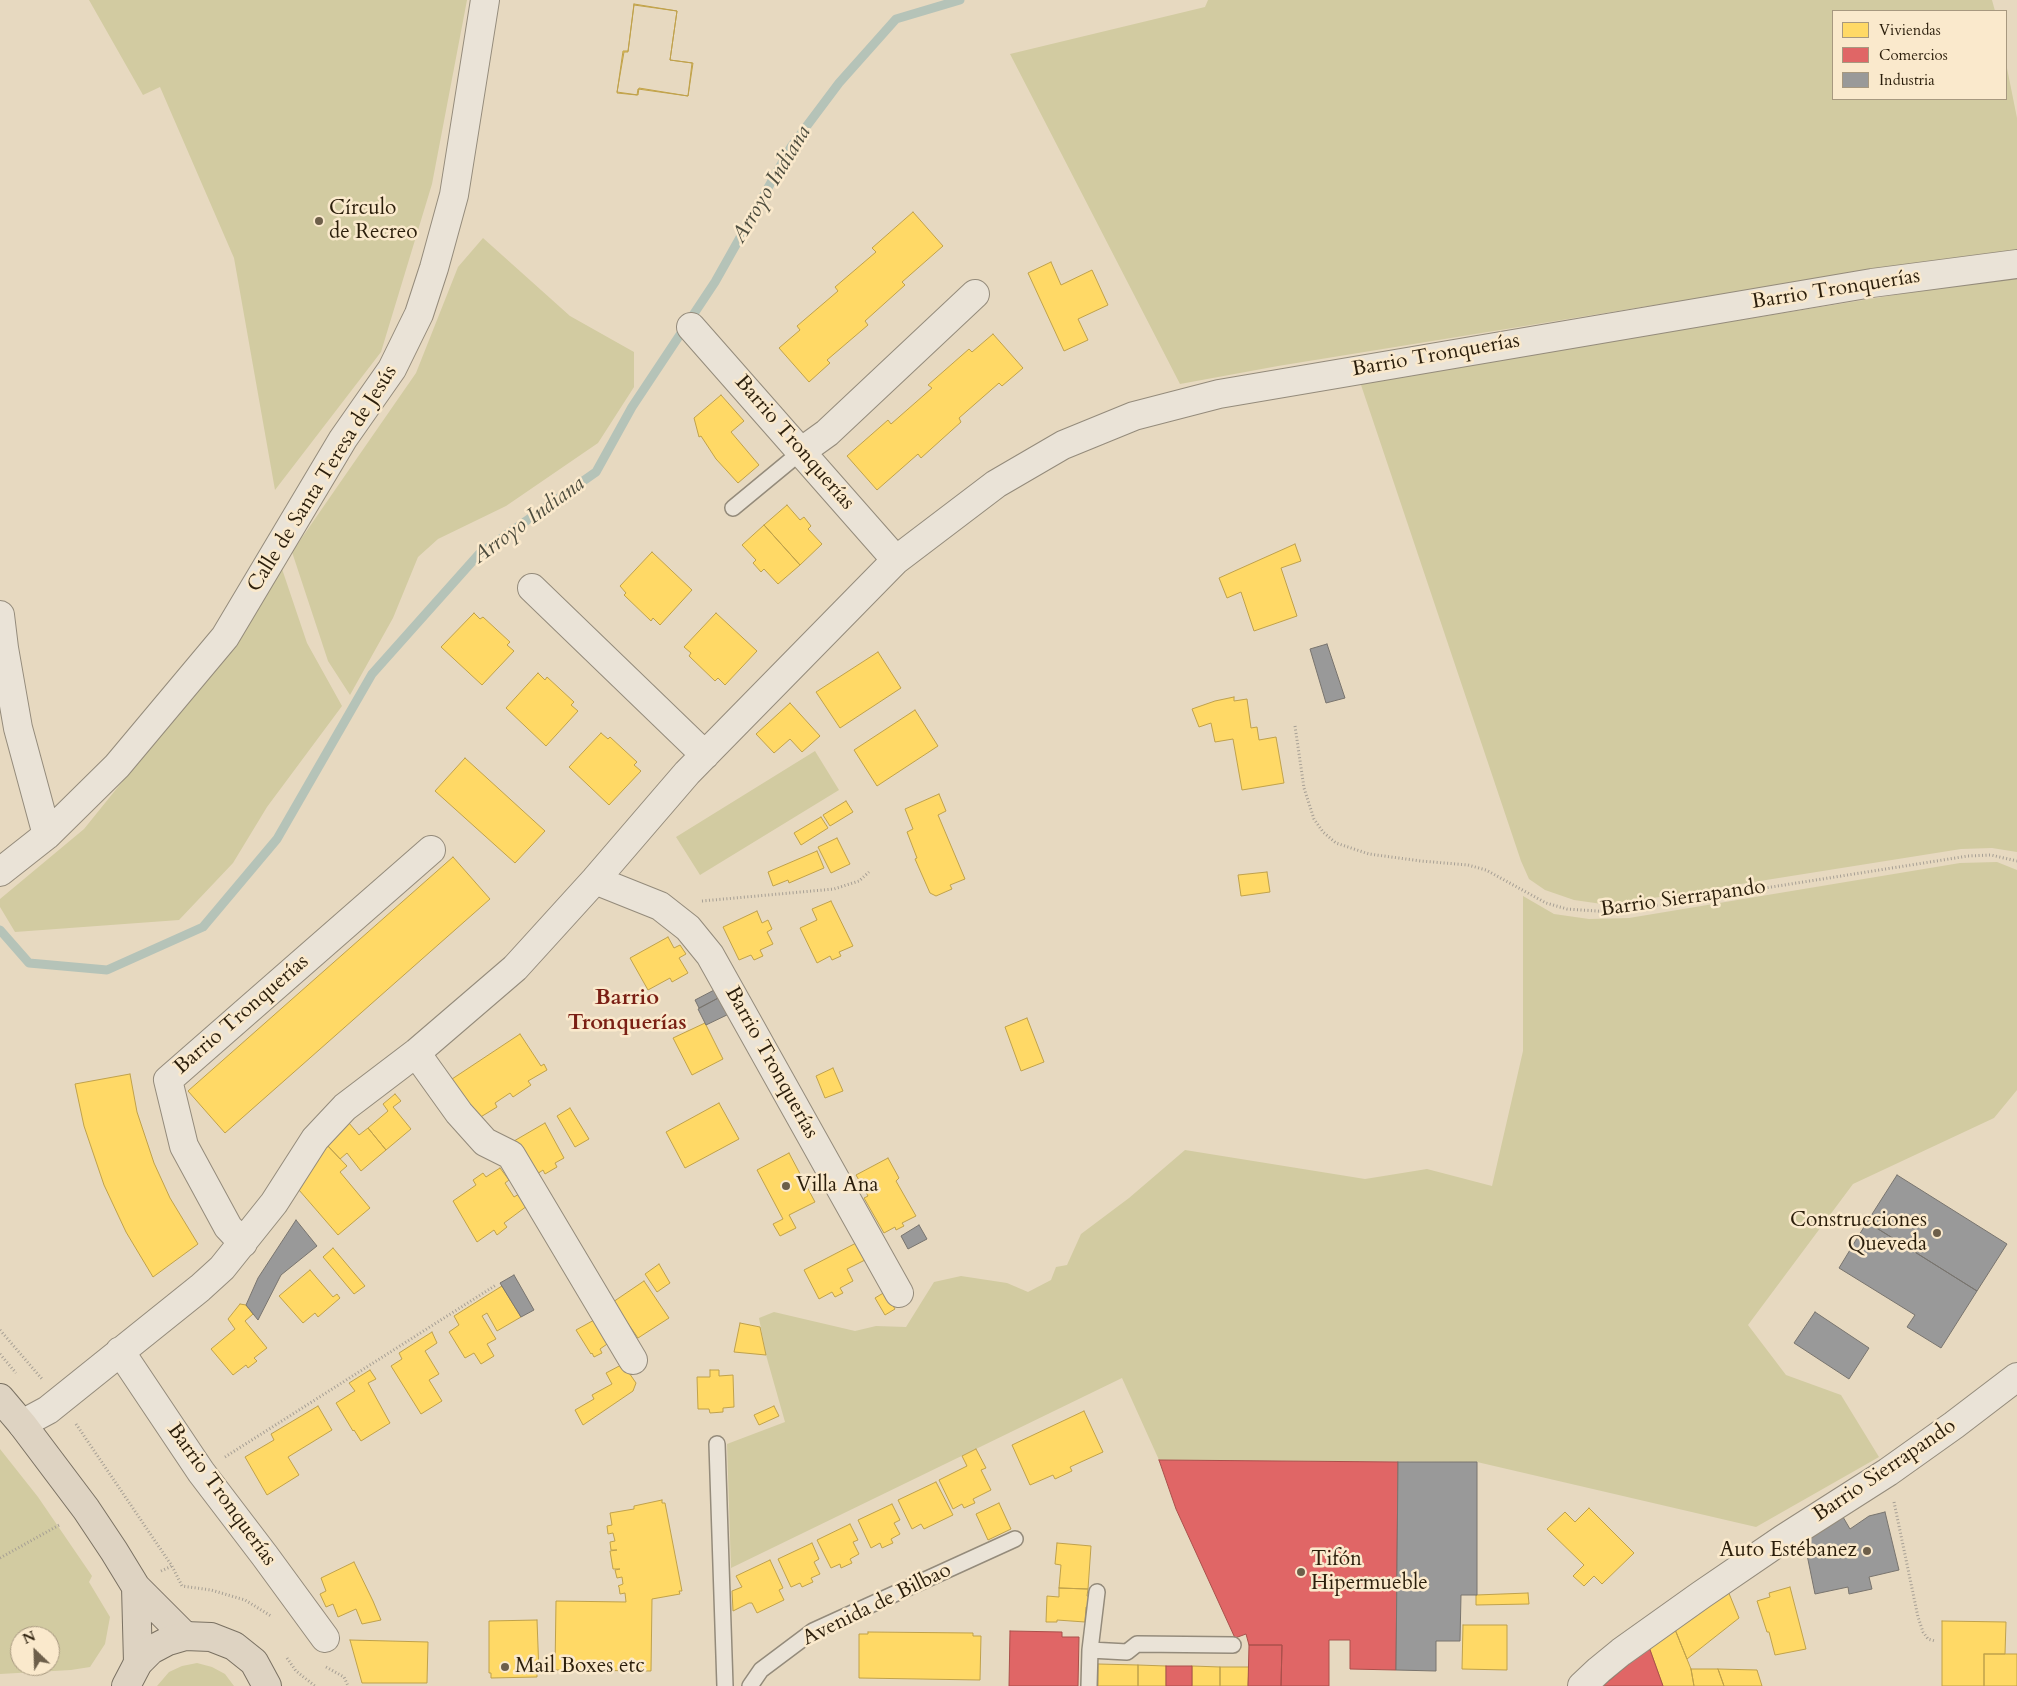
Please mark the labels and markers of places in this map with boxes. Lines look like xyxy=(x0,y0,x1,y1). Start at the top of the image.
place label: Círculo de Recreo xyxy=(329,196,418,246)
marker: Círculo de Recreo xyxy=(313,215,325,227)
place label: Villa Ana xyxy=(796,1173,879,1199)
marker: Villa Ana xyxy=(780,1180,792,1192)
place label: Construcciones Queveda xyxy=(1790,1208,1927,1258)
marker: Construcciones Queveda xyxy=(1931,1227,1943,1239)
place label: Auto Estébanez xyxy=(1720,1538,1857,1564)
marker: Auto Estébanez xyxy=(1861,1545,1873,1557)
place label: Tifón Hipermueble xyxy=(1311,1547,1428,1597)
marker: Tifón Hipermueble xyxy=(1295,1566,1307,1578)
place label: Mail Boxes etc xyxy=(515,1654,645,1680)
marker: Mail Boxes etc xyxy=(499,1661,511,1673)

